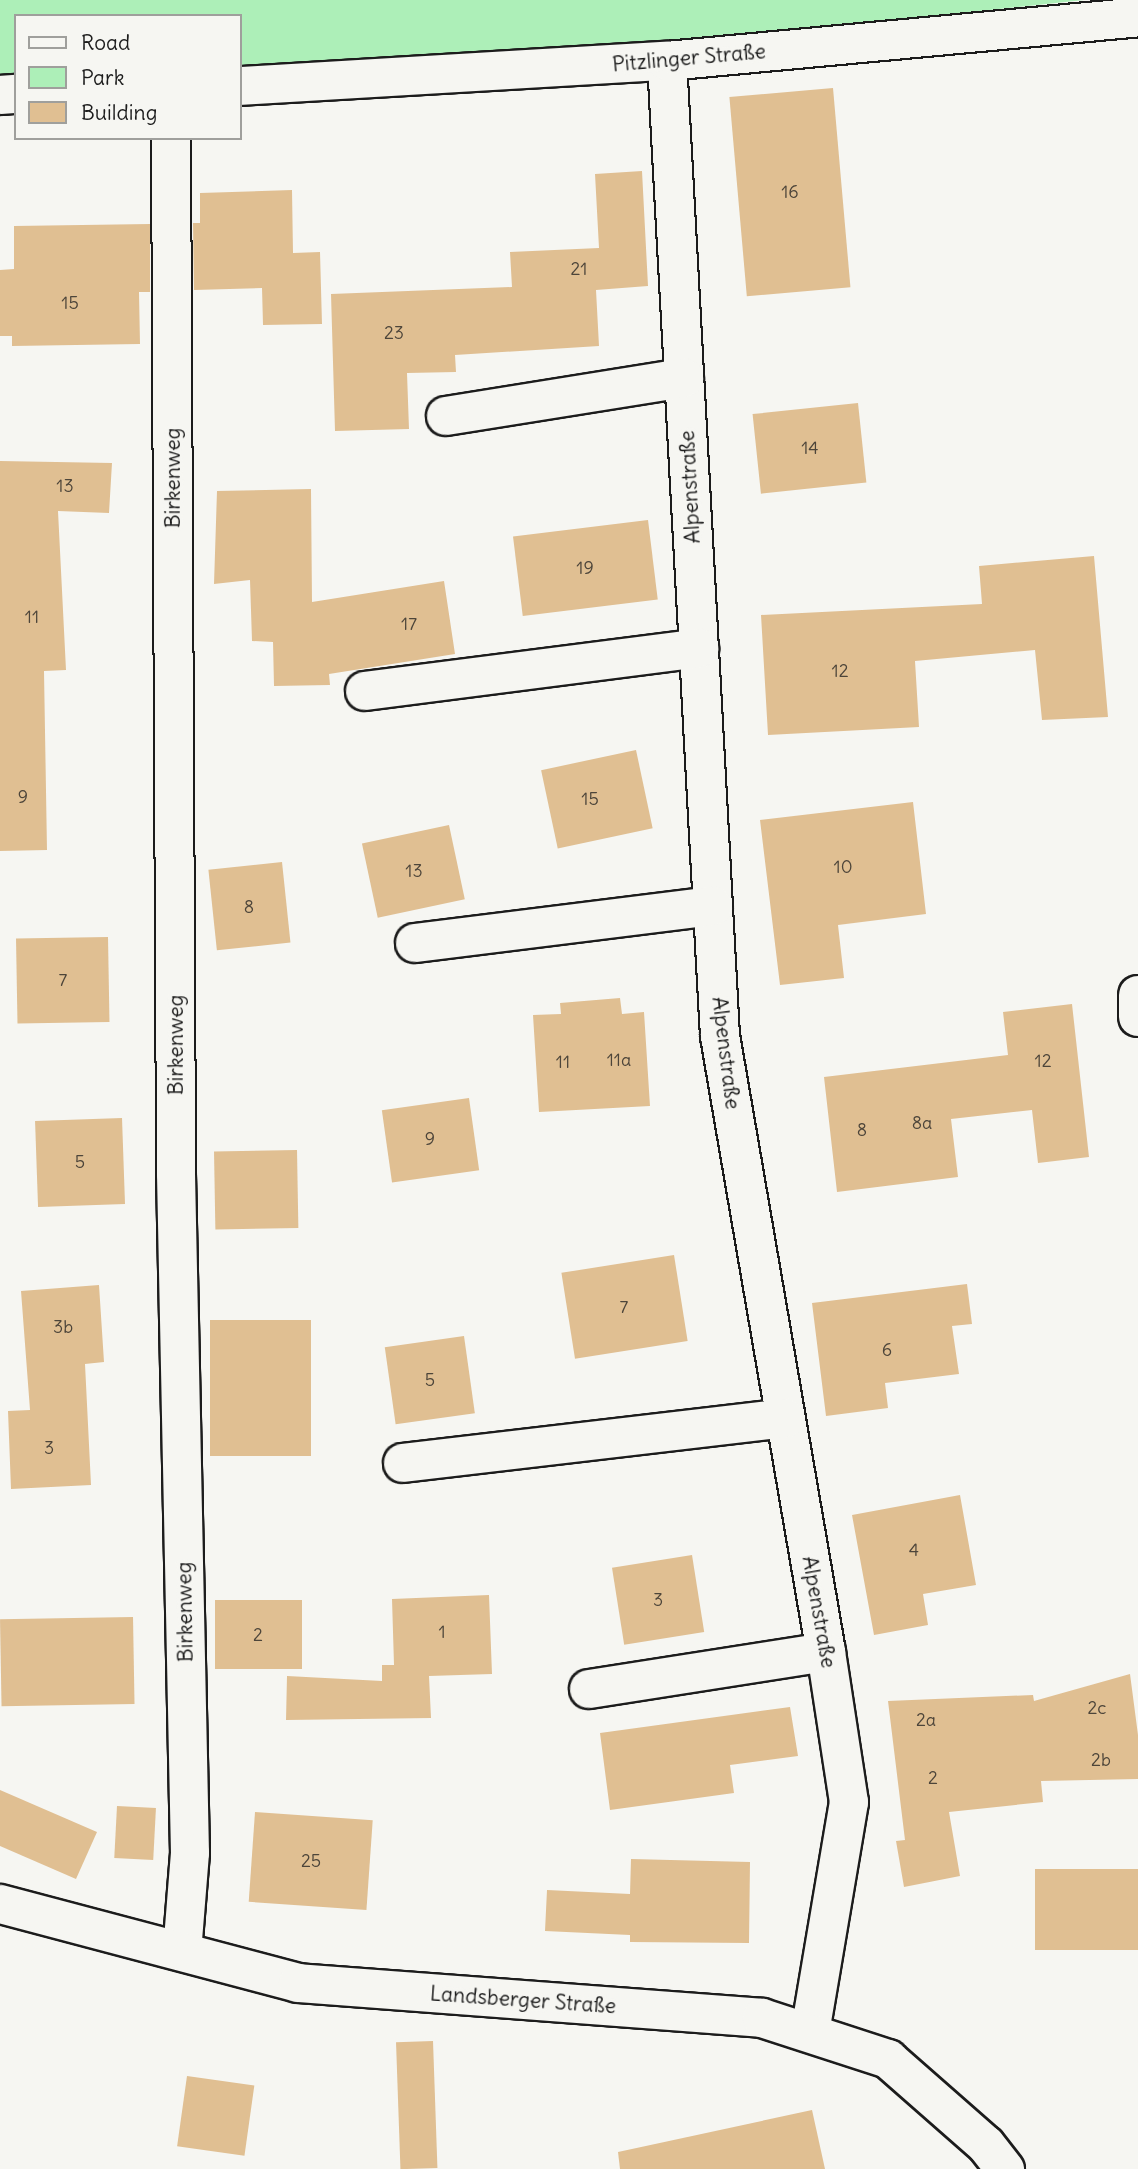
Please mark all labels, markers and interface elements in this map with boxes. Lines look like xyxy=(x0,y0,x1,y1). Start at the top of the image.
legend xyxy=(14,14,242,140)
text: Road xyxy=(81,29,130,56)
street label: Pitzlinger Straße xyxy=(611,39,767,77)
text: Park xyxy=(81,64,124,91)
text: Building xyxy=(81,99,157,126)
house number: 16 xyxy=(781,181,799,203)
house number: 21 xyxy=(570,258,588,280)
house number: 15 xyxy=(61,292,79,314)
house number: 23 xyxy=(384,322,404,344)
street label: Birkenweg xyxy=(160,428,186,528)
street label: Alpenstraße xyxy=(674,430,706,544)
house number: 14 xyxy=(801,437,819,459)
house number: 13 xyxy=(56,475,74,497)
house number: 19 xyxy=(576,557,594,579)
house number: 11 xyxy=(25,606,39,628)
house number: 17 xyxy=(401,613,417,635)
house number: 12 xyxy=(831,660,849,682)
house number: 9 xyxy=(18,786,28,808)
house number: 15 xyxy=(581,788,599,810)
house number: 10 xyxy=(834,856,852,878)
house number: 13 xyxy=(405,860,423,882)
house number: 8 xyxy=(244,896,254,918)
house number: 7 xyxy=(59,969,67,991)
street label: Birkenweg xyxy=(163,995,189,1095)
street label: Alpenstraße xyxy=(707,995,745,1111)
house number: 11a xyxy=(607,1049,631,1071)
house number: 12 xyxy=(1034,1050,1052,1072)
house number: 11 xyxy=(556,1051,570,1073)
house number: 8a xyxy=(912,1112,932,1134)
house number: 8 xyxy=(857,1119,867,1141)
house number: 9 xyxy=(425,1128,435,1150)
house number: 5 xyxy=(75,1151,85,1173)
house number: 7 xyxy=(620,1296,628,1318)
house number: 3b xyxy=(53,1316,73,1338)
house number: 6 xyxy=(882,1339,892,1361)
house number: 5 xyxy=(425,1369,435,1391)
house number: 3 xyxy=(44,1437,54,1459)
house number: 4 xyxy=(909,1539,919,1561)
street label: Alpenstraße xyxy=(797,1554,841,1670)
street label: Birkenweg xyxy=(172,1562,198,1662)
house number: 3 xyxy=(653,1589,663,1611)
house number: 1 xyxy=(438,1621,446,1643)
house number: 2 xyxy=(253,1624,263,1646)
house number: 2c xyxy=(1087,1697,1107,1719)
house number: 2a xyxy=(916,1709,936,1731)
house number: 2b xyxy=(1091,1749,1111,1771)
house number: 2 xyxy=(928,1767,938,1789)
house number: 25 xyxy=(301,1850,321,1872)
street label: Landsberger Straße xyxy=(429,1981,617,2019)

